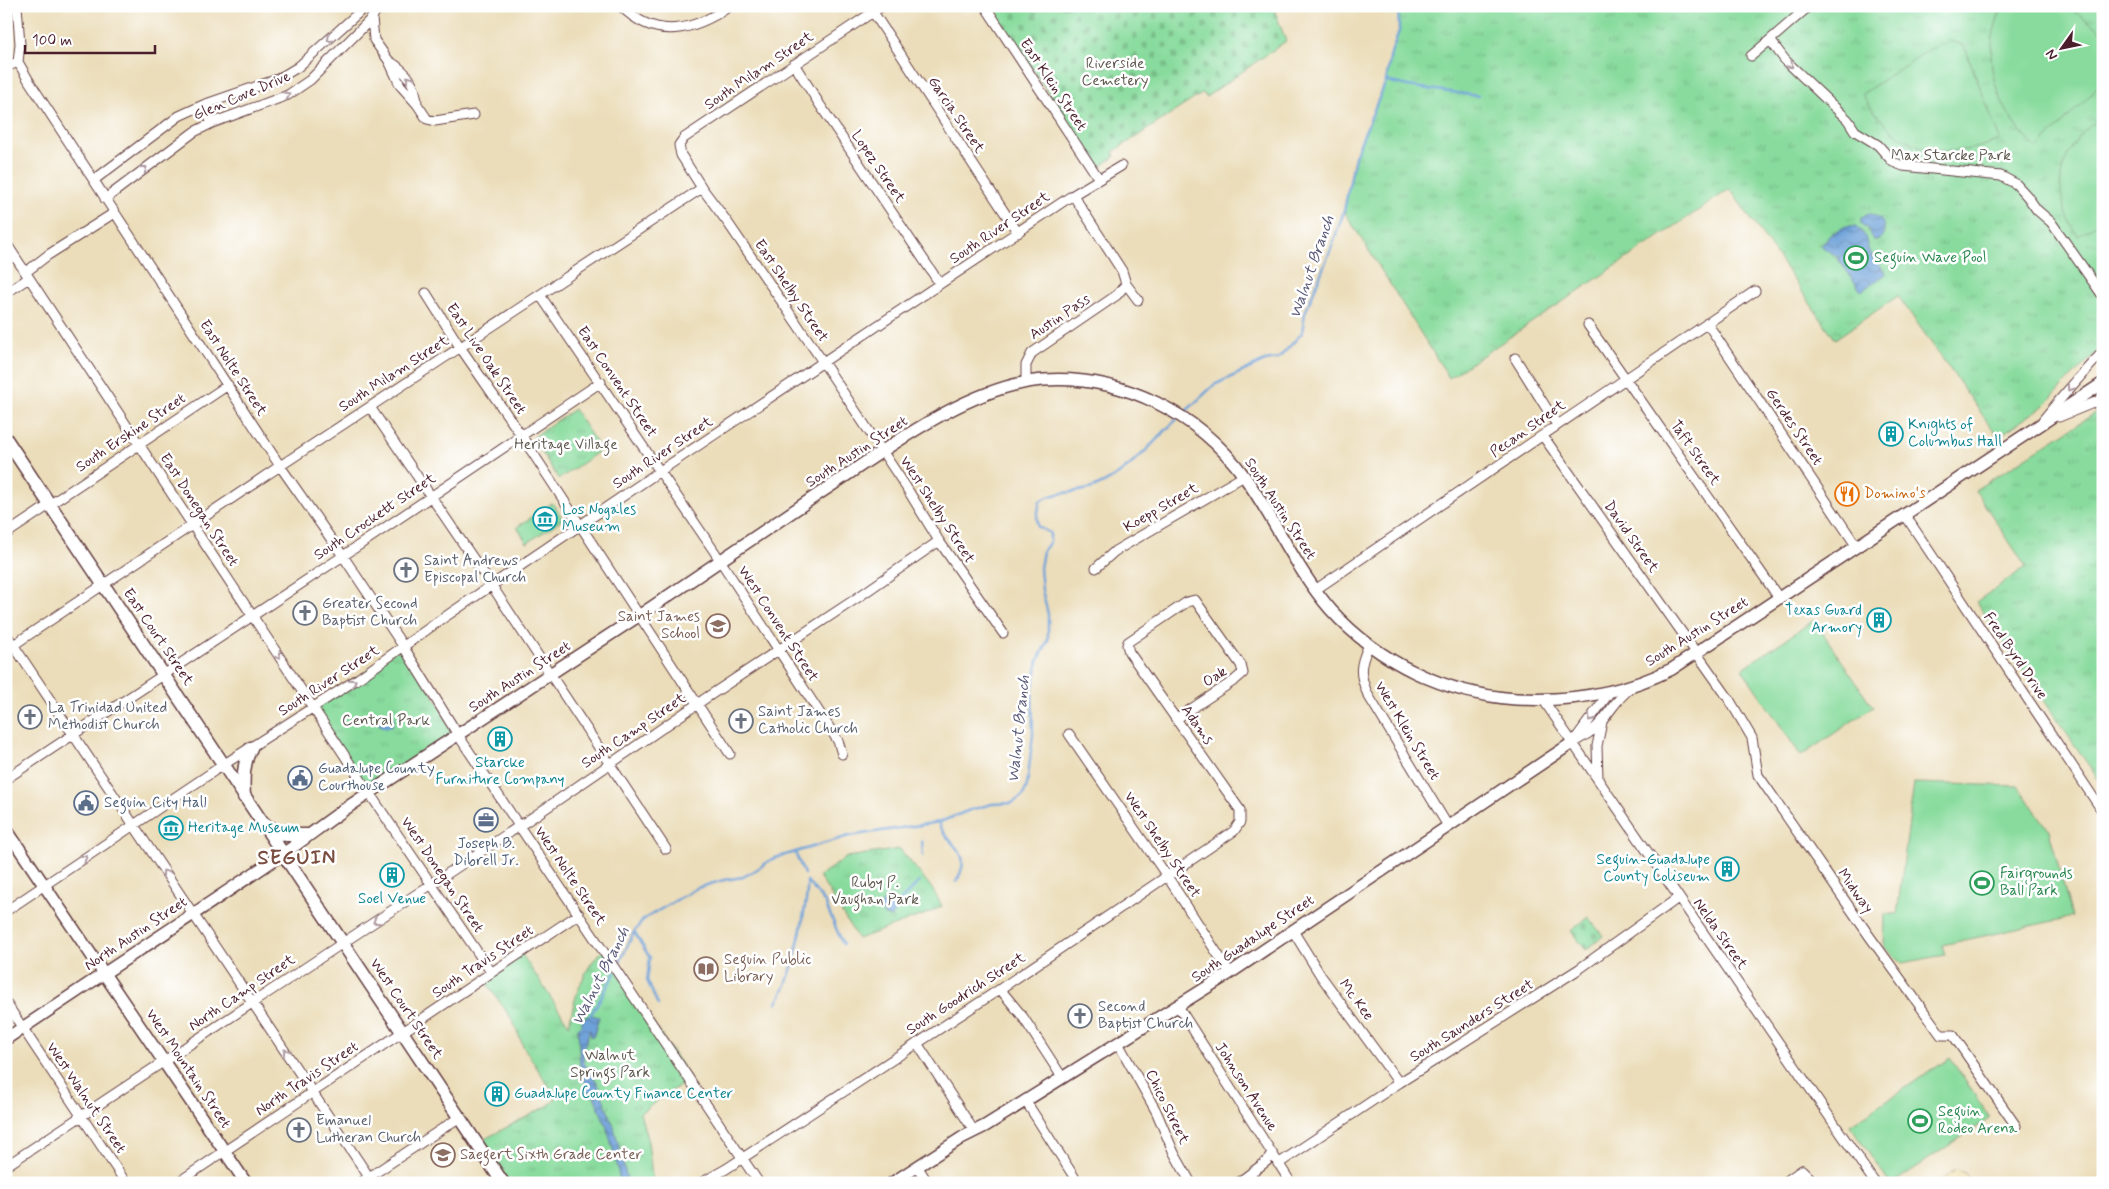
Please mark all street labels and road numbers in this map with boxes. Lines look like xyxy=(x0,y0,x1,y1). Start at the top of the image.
street label: South Milam Street xyxy=(701,27,818,115)
street label: East Klein Street xyxy=(1015,35,1092,135)
street label: Glen Cove Drive xyxy=(190,66,294,126)
street label: Garcia Street xyxy=(923,73,989,157)
street label: Lopez Street xyxy=(846,127,910,207)
street label: South River Street xyxy=(946,187,1054,269)
street label: East Shelby Street xyxy=(749,236,833,346)
street label: Austin Pass xyxy=(1026,289,1095,345)
street label: East Live Oak Street xyxy=(441,299,531,419)
street label: East Nolte Street xyxy=(194,316,272,420)
street label: East Convent Street xyxy=(572,323,662,441)
street label: South Milam Street xyxy=(335,331,453,417)
street label: Gerdes Street xyxy=(1761,385,1827,470)
street label: South Erskine Street xyxy=(72,389,190,477)
street label: Pecan Street xyxy=(1486,395,1570,462)
street label: South Austin Street xyxy=(802,411,912,492)
street label: South River Street xyxy=(609,412,717,494)
street label: Taft Street xyxy=(1665,417,1725,490)
street label: East Donegan Street xyxy=(154,449,243,571)
street label: West Shelby Street xyxy=(895,453,979,567)
street label: South Austin Street xyxy=(1240,454,1321,564)
street label: South Crockett Street xyxy=(310,469,440,565)
street label: Koepp Street xyxy=(1120,478,1202,537)
street label: David Street xyxy=(1599,497,1663,577)
street label: West Convent Street xyxy=(733,562,823,686)
street label: East Court Street xyxy=(118,584,198,690)
street label: South Austin Street xyxy=(1642,592,1753,672)
street label: Fred Byrd Drive xyxy=(1978,608,2052,704)
street label: South Austin Street xyxy=(465,636,575,717)
street label: South River Street xyxy=(275,641,384,721)
street label: Oak xyxy=(1199,662,1231,692)
street label: West Klein Street xyxy=(1370,678,1445,784)
street label: South Camp Street xyxy=(578,688,690,773)
street label: Adams xyxy=(1176,701,1218,749)
street label: West Shelby Street xyxy=(1119,788,1205,902)
street label: West Donegan Street xyxy=(395,813,488,938)
street label: West Nolte Street xyxy=(529,823,611,930)
street label: Midway xyxy=(1832,865,1878,917)
street label: South Guadalupe Street xyxy=(1188,890,1319,988)
street label: North Austin Street xyxy=(81,892,192,976)
street label: Nelda Street xyxy=(1688,894,1752,974)
street label: South Travis Street xyxy=(428,920,538,1003)
street label: South Goodrich Street xyxy=(903,948,1030,1040)
street label: North Camp Street xyxy=(185,950,299,1036)
street label: West Court Street xyxy=(365,955,447,1064)
street label: Mc Kee xyxy=(1334,975,1378,1025)
street label: South Saunders Street xyxy=(1406,975,1538,1067)
street label: West Mountain Street xyxy=(141,1006,236,1133)
street label: North Travis Street xyxy=(252,1037,363,1121)
street label: West Walnut Street xyxy=(41,1039,131,1158)
street label: Johnson Avenue xyxy=(1210,1039,1282,1135)
street label: Chico Street xyxy=(1140,1066,1194,1148)

